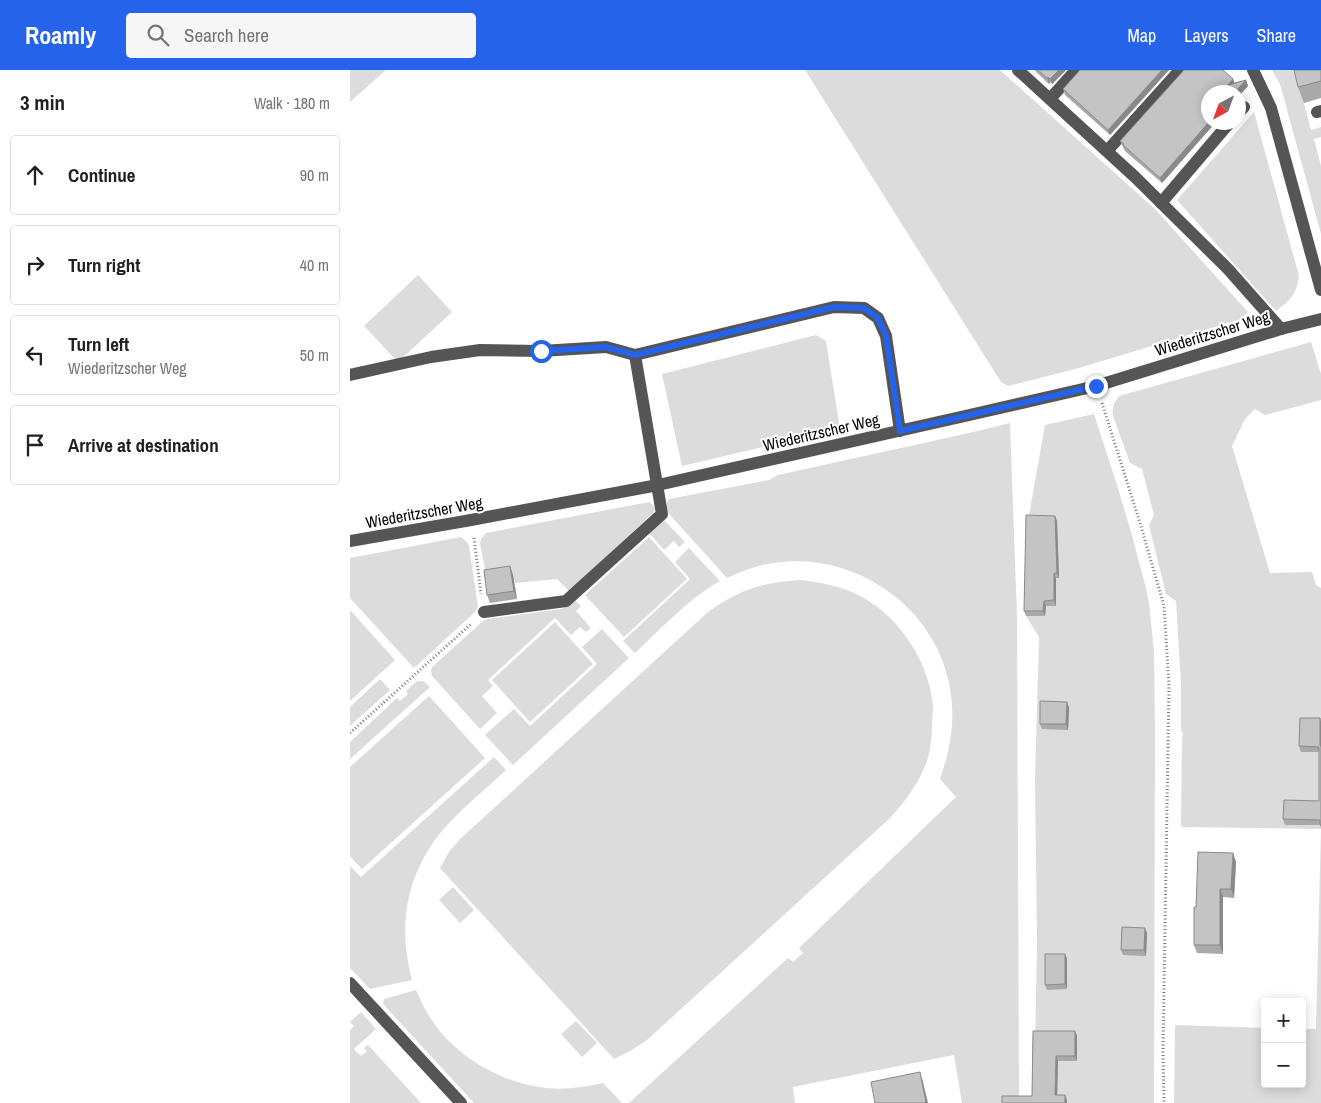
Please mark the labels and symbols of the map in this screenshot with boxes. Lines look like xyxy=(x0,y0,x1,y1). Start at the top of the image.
north arrow xyxy=(1201,85,1246,130)
street label: Wiederitzscher Weg xyxy=(1152,305,1273,361)
route start xyxy=(530,340,553,363)
route end xyxy=(1085,375,1108,398)
street label: Wiederitzscher Weg xyxy=(761,408,882,456)
street label: Wiederitzscher Weg xyxy=(364,491,485,533)

